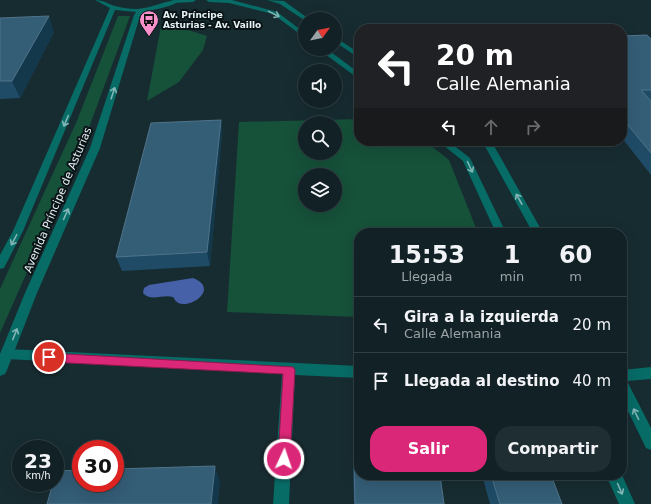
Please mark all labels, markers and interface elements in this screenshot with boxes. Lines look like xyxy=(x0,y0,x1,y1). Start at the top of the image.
bus stop icon: Av. Príncipe Asturias - Av. Vaillo xyxy=(138,9,160,37)
place label: Av. Príncipe Asturias - Av. Vaillo xyxy=(163,10,261,30)
one-way arrow xyxy=(268,11,280,18)
north arrow xyxy=(298,12,342,56)
map controls xyxy=(298,12,342,212)
text: 20 m xyxy=(436,39,514,72)
icon: left xyxy=(370,40,422,92)
button: sound xyxy=(298,64,342,108)
text: Calle Alemania xyxy=(436,73,571,94)
one-way arrow xyxy=(110,87,117,100)
one-way arrow xyxy=(61,114,69,126)
button: search xyxy=(298,116,342,160)
icon: left xyxy=(438,116,460,138)
icon: ahead xyxy=(480,116,502,138)
icon: right xyxy=(522,116,544,138)
street label: Avenida Príncipe de Asturias xyxy=(21,125,95,275)
one-way arrow xyxy=(467,161,474,173)
button: layers xyxy=(298,168,342,212)
one-way arrow xyxy=(515,193,523,205)
one-way arrow xyxy=(63,209,70,221)
one-way arrow xyxy=(9,233,17,245)
text: 15:53 xyxy=(389,241,465,269)
text: 1 xyxy=(504,241,520,269)
text: 60 xyxy=(559,241,592,269)
text: Llegada xyxy=(401,269,453,284)
text: min xyxy=(500,269,524,284)
text: m xyxy=(569,269,582,284)
text: Gira a la izquierda xyxy=(404,308,559,326)
icon: left xyxy=(370,314,392,336)
text: 20 m xyxy=(573,316,611,334)
text: Calle Alemania xyxy=(404,326,501,341)
one-way arrow xyxy=(11,328,19,340)
pin xyxy=(32,340,66,374)
icon: arrive xyxy=(38,346,60,368)
icon: arrive xyxy=(370,370,392,392)
text: Llegada al destino xyxy=(404,372,559,390)
text: 40 m xyxy=(573,372,611,390)
one-way arrow xyxy=(632,409,640,421)
button: Salir xyxy=(370,426,487,472)
button: Compartir xyxy=(495,426,611,472)
position arrow xyxy=(263,438,305,480)
speed limit sign: 30 xyxy=(72,440,124,492)
text: 23 xyxy=(24,449,52,473)
text: km/h xyxy=(25,470,51,481)
one-way arrow xyxy=(617,483,624,495)

